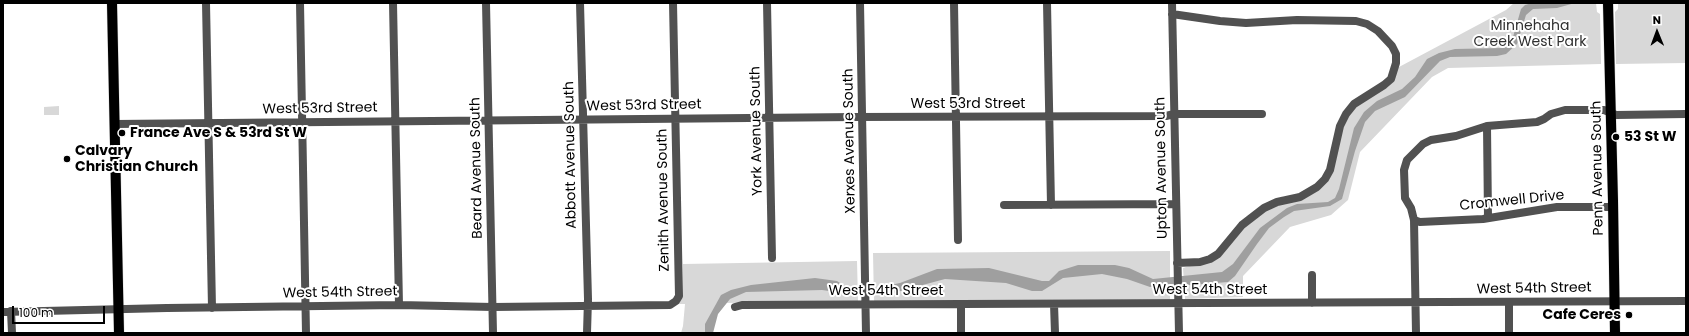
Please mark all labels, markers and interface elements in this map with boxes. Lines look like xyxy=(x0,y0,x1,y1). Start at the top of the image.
north arrow xyxy=(1637,12,1677,52)
text: N xyxy=(1653,12,1661,28)
park label: Minnehaha Creek West Park xyxy=(1474,18,1586,50)
street label: York Avenue South xyxy=(747,66,767,196)
street label: Xerxes Avenue South xyxy=(840,68,860,214)
street label: Abbott Avenue South xyxy=(561,81,581,229)
street label: West 53rd Street xyxy=(911,96,1025,112)
street label: Beard Avenue South xyxy=(467,97,487,239)
street label: West 53rd Street xyxy=(586,97,702,115)
street label: Upton Avenue South xyxy=(1152,97,1172,239)
street label: West 53rd Street xyxy=(262,100,378,118)
street label: Penn Avenue South xyxy=(1588,100,1608,236)
place label: France Ave S & 53rd St W xyxy=(130,125,307,141)
marker: France Ave S & 53rd St W xyxy=(117,128,127,138)
street label: Zenith Avenue South xyxy=(654,128,674,272)
place label: 53 St W xyxy=(1624,129,1677,145)
marker: 53 St W xyxy=(1611,132,1621,142)
place label: Calvary Christian Church xyxy=(75,143,198,176)
marker: Calvary Christian Church xyxy=(62,154,72,164)
street label: Cromwell Drive xyxy=(1459,187,1565,215)
street label: West 54th Street xyxy=(1476,280,1592,298)
street label: West 54th Street xyxy=(1153,282,1267,298)
street label: West 54th Street xyxy=(829,283,943,299)
street label: West 54th Street xyxy=(282,284,398,302)
scale bar xyxy=(14,298,107,324)
text: 100 m xyxy=(19,304,53,321)
place label: Cafe Ceres xyxy=(1542,307,1621,323)
marker: Cafe Ceres xyxy=(1624,310,1634,320)

